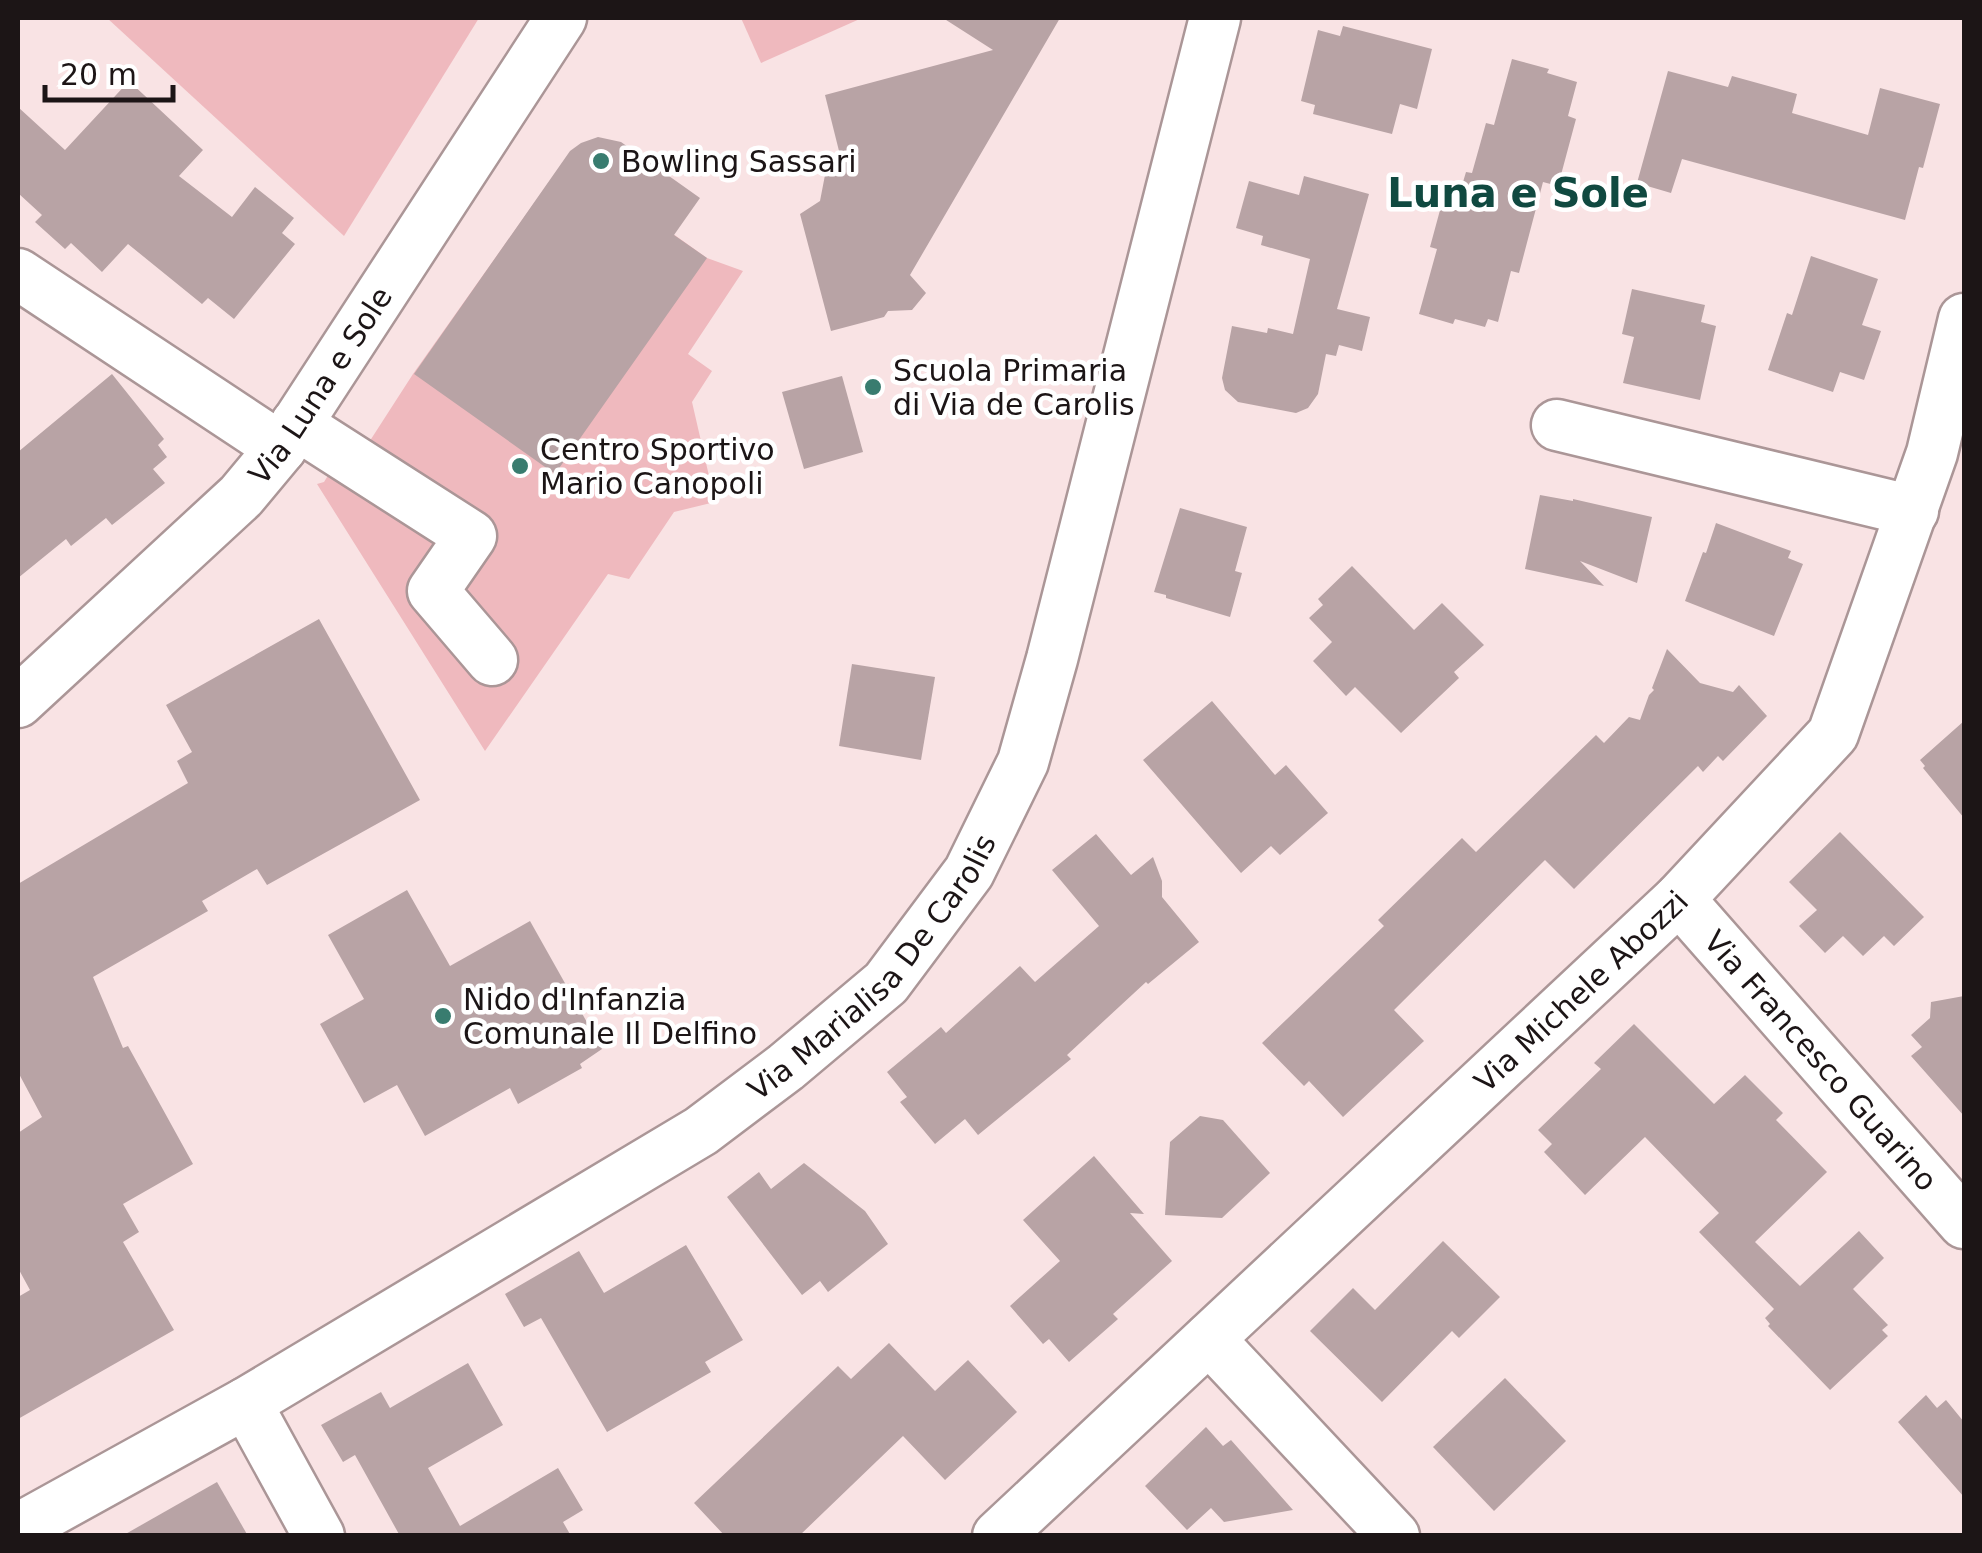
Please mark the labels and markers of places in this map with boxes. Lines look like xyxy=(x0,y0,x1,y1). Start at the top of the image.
place label: Bowling Sassari xyxy=(621,144,856,179)
marker: Bowling Sassari xyxy=(590,150,612,172)
place label: Scuola Primaria di Via de Carolis xyxy=(893,353,1135,422)
marker: Scuola Primaria di Via de Carolis xyxy=(862,376,884,398)
place label: Centro Sportivo Mario Canopoli xyxy=(540,432,775,501)
marker: Centro Sportivo Mario Canopoli xyxy=(509,455,531,477)
place label: Nido d'Infanzia Comunale Il Delfino xyxy=(463,982,757,1051)
marker: Nido d'Infanzia Comunale Il Delfino xyxy=(432,1005,454,1027)

